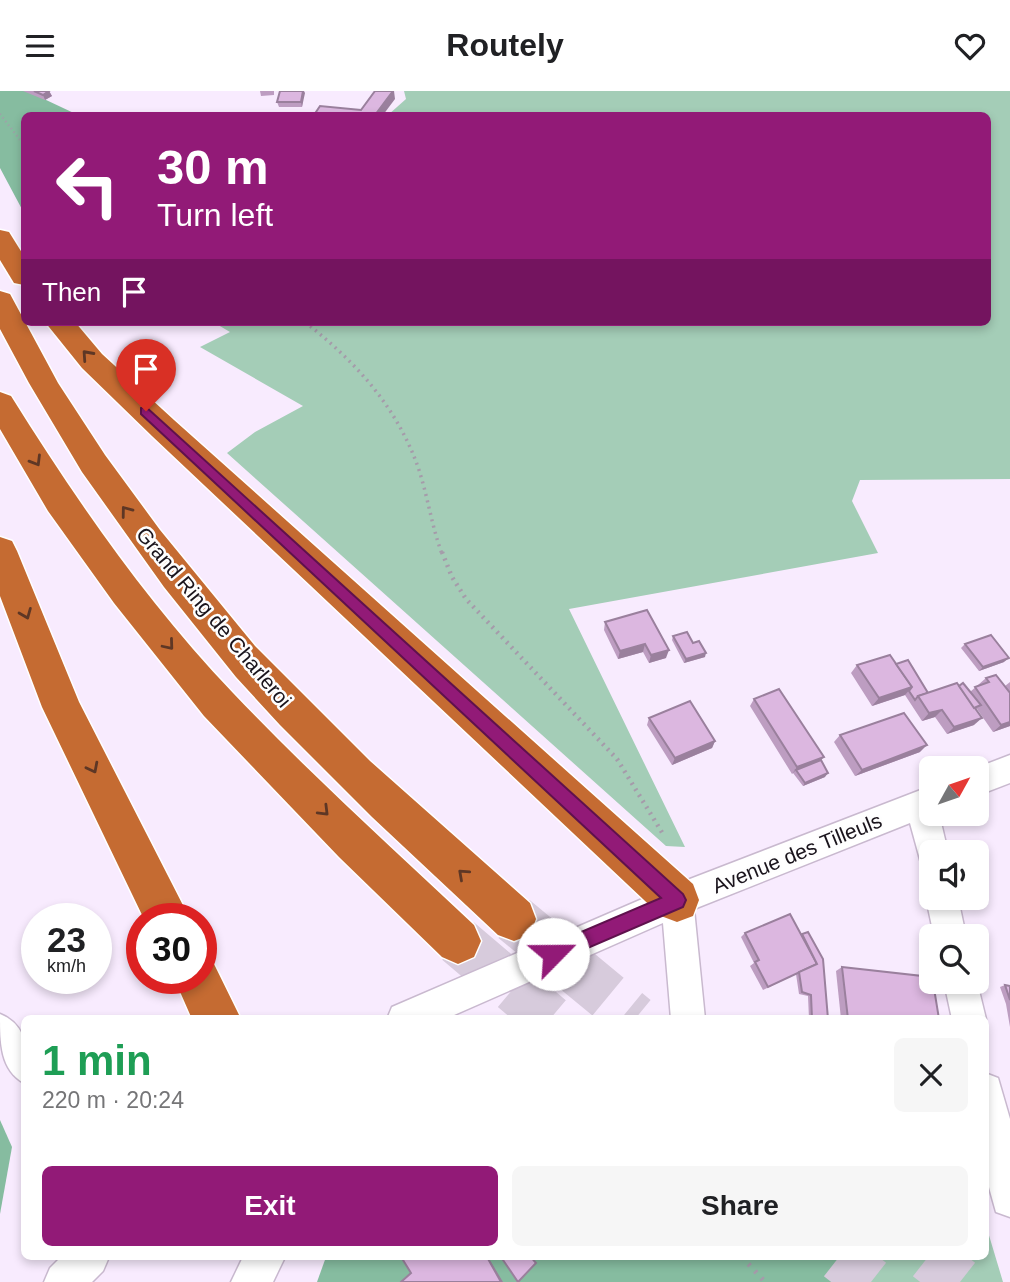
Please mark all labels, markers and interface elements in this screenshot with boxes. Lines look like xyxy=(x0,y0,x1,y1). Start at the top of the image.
icon: menu xyxy=(21,27,59,65)
text: Routely xyxy=(446,27,564,63)
icon: heart xyxy=(951,27,989,65)
icon: left xyxy=(42,140,133,231)
text: 30 m xyxy=(157,140,269,194)
text: Turn left xyxy=(157,197,273,233)
icon: arrive xyxy=(115,273,153,311)
text: Then xyxy=(42,277,101,307)
pin xyxy=(116,339,176,411)
one-way arrow xyxy=(83,350,95,363)
icon: arrive xyxy=(127,350,165,388)
one-way arrow xyxy=(27,454,40,467)
one-way arrow xyxy=(121,506,134,519)
street label: Grand Ring de Charleroi xyxy=(132,522,296,712)
one-way arrow xyxy=(18,607,32,619)
one-way arrow xyxy=(161,637,174,649)
north arrow xyxy=(919,756,989,826)
map controls xyxy=(919,756,989,994)
one-way arrow xyxy=(84,761,98,773)
one-way arrow xyxy=(316,803,329,816)
street label: Avenue des Tilleuls xyxy=(709,809,885,897)
button: sound xyxy=(919,840,989,910)
one-way arrow xyxy=(458,870,471,882)
speed limit sign: 30 xyxy=(126,903,217,994)
position arrow xyxy=(516,917,590,991)
text: 23 xyxy=(47,920,86,959)
button: search xyxy=(919,924,989,994)
text: km/h xyxy=(47,956,86,976)
text: 1 min xyxy=(42,1037,152,1084)
button: close xyxy=(894,1038,968,1112)
text: 220 m · 20:24 xyxy=(42,1087,184,1113)
button: Exit xyxy=(42,1166,498,1246)
button: Share xyxy=(512,1166,968,1246)

